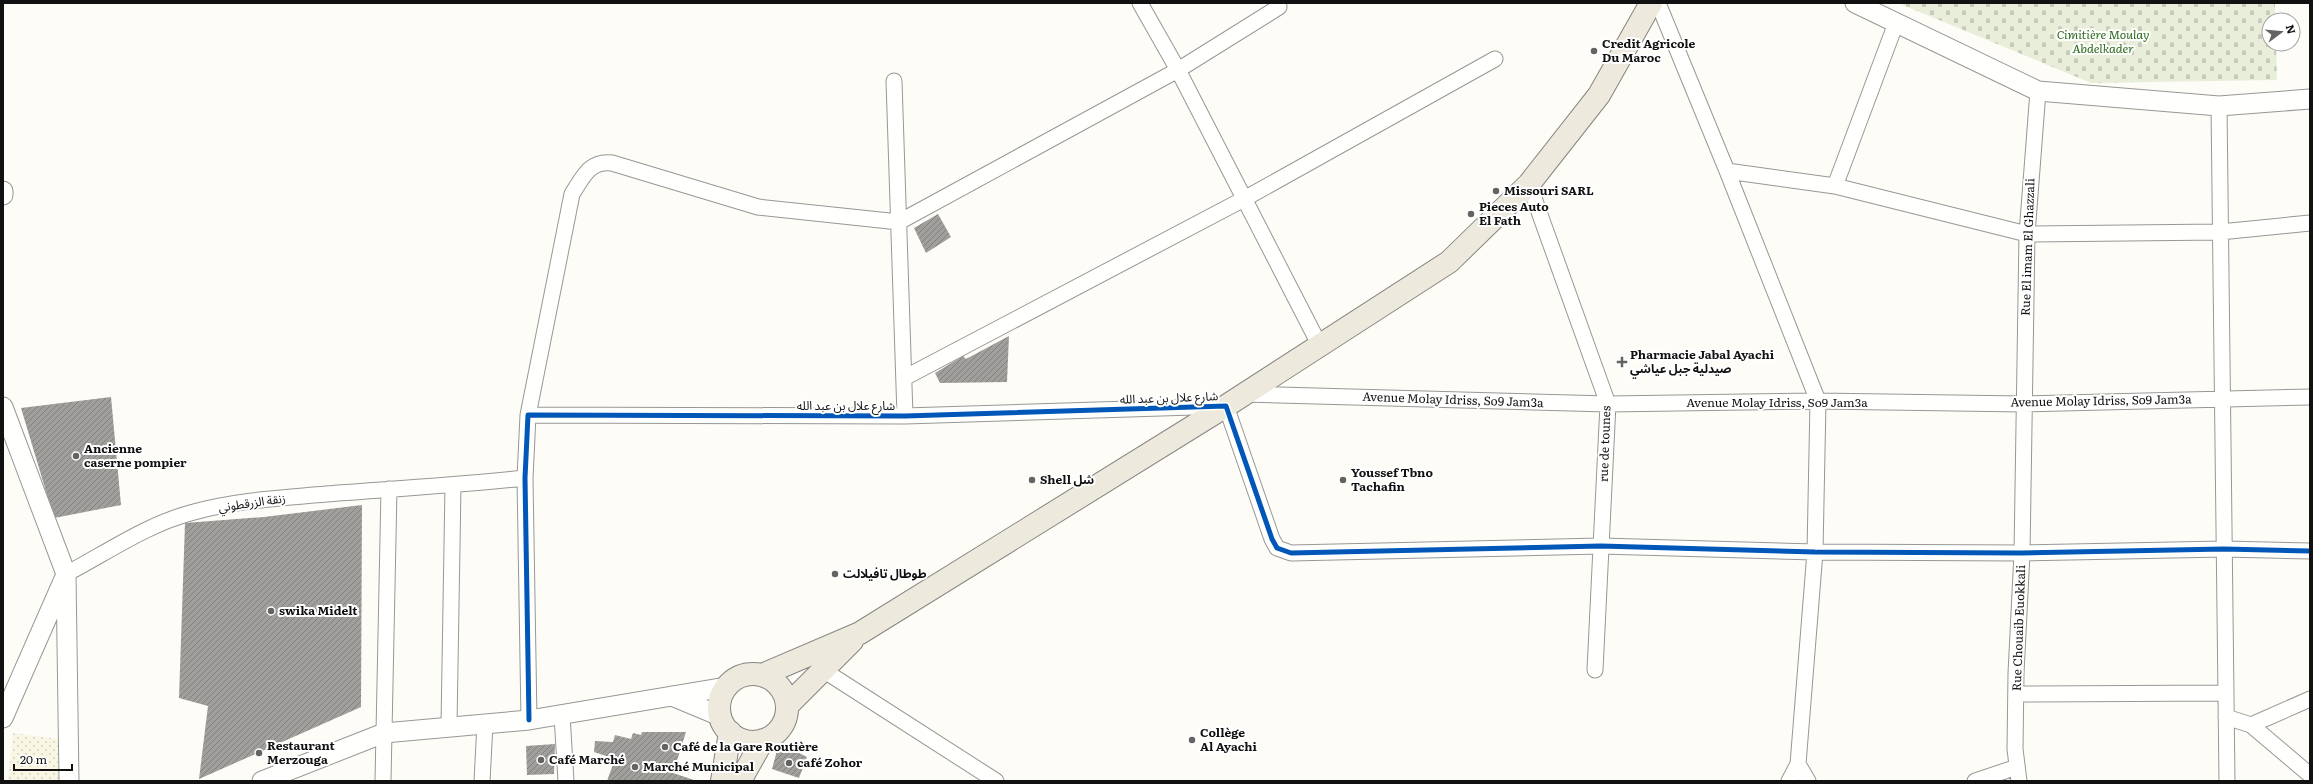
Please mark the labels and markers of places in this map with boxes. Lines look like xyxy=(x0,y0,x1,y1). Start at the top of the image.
place label: Credit Agricole Du Maroc xyxy=(1602,34,1696,66)
marker: Credit Agricole Du Maroc xyxy=(1589,46,1599,56)
place label: Missouri SARL xyxy=(1504,181,1594,199)
marker: Missouri SARL xyxy=(1491,186,1501,196)
place label: Pieces Auto El Fath xyxy=(1479,197,1549,229)
marker: Pieces Auto El Fath xyxy=(1466,209,1476,219)
place label: Pharmacie Jabal Ayachi صيدلية جبل عياشي xyxy=(1630,345,1775,379)
marker: Pharmacie Jabal Ayachi صيدلية جبل عياشي xyxy=(1617,357,1627,367)
place label: Ancienne caserne pompier xyxy=(84,439,187,471)
marker: Ancienne caserne pompier xyxy=(71,451,81,461)
place label: Youssef Tbno Tachafin xyxy=(1351,463,1433,495)
place label: Shell شل xyxy=(1040,470,1094,488)
marker: Shell شل xyxy=(1027,475,1037,485)
marker: Youssef Tbno Tachafin xyxy=(1338,475,1348,485)
place label: طوطال تافيلالت xyxy=(843,564,927,582)
marker: طوطال تافيلالت xyxy=(830,569,840,579)
place label: swika Midelt xyxy=(279,601,358,619)
marker: swika Midelt xyxy=(266,606,276,616)
place label: Collège Al Ayachi xyxy=(1200,723,1258,755)
marker: Collège Al Ayachi xyxy=(1187,735,1197,745)
place label: Restaurant Merzouga xyxy=(267,736,336,768)
place label: Café de la Gare Routière xyxy=(673,737,818,755)
marker: Café de la Gare Routière xyxy=(660,742,670,752)
marker: Restaurant Merzouga xyxy=(254,748,264,758)
place label: Café Marché xyxy=(549,750,625,768)
place label: café Zohor xyxy=(797,753,863,771)
marker: Café Marché xyxy=(536,755,546,765)
place label: Marché Municipal xyxy=(643,757,755,775)
marker: café Zohor xyxy=(784,758,794,768)
marker: Marché Municipal xyxy=(630,762,640,772)

